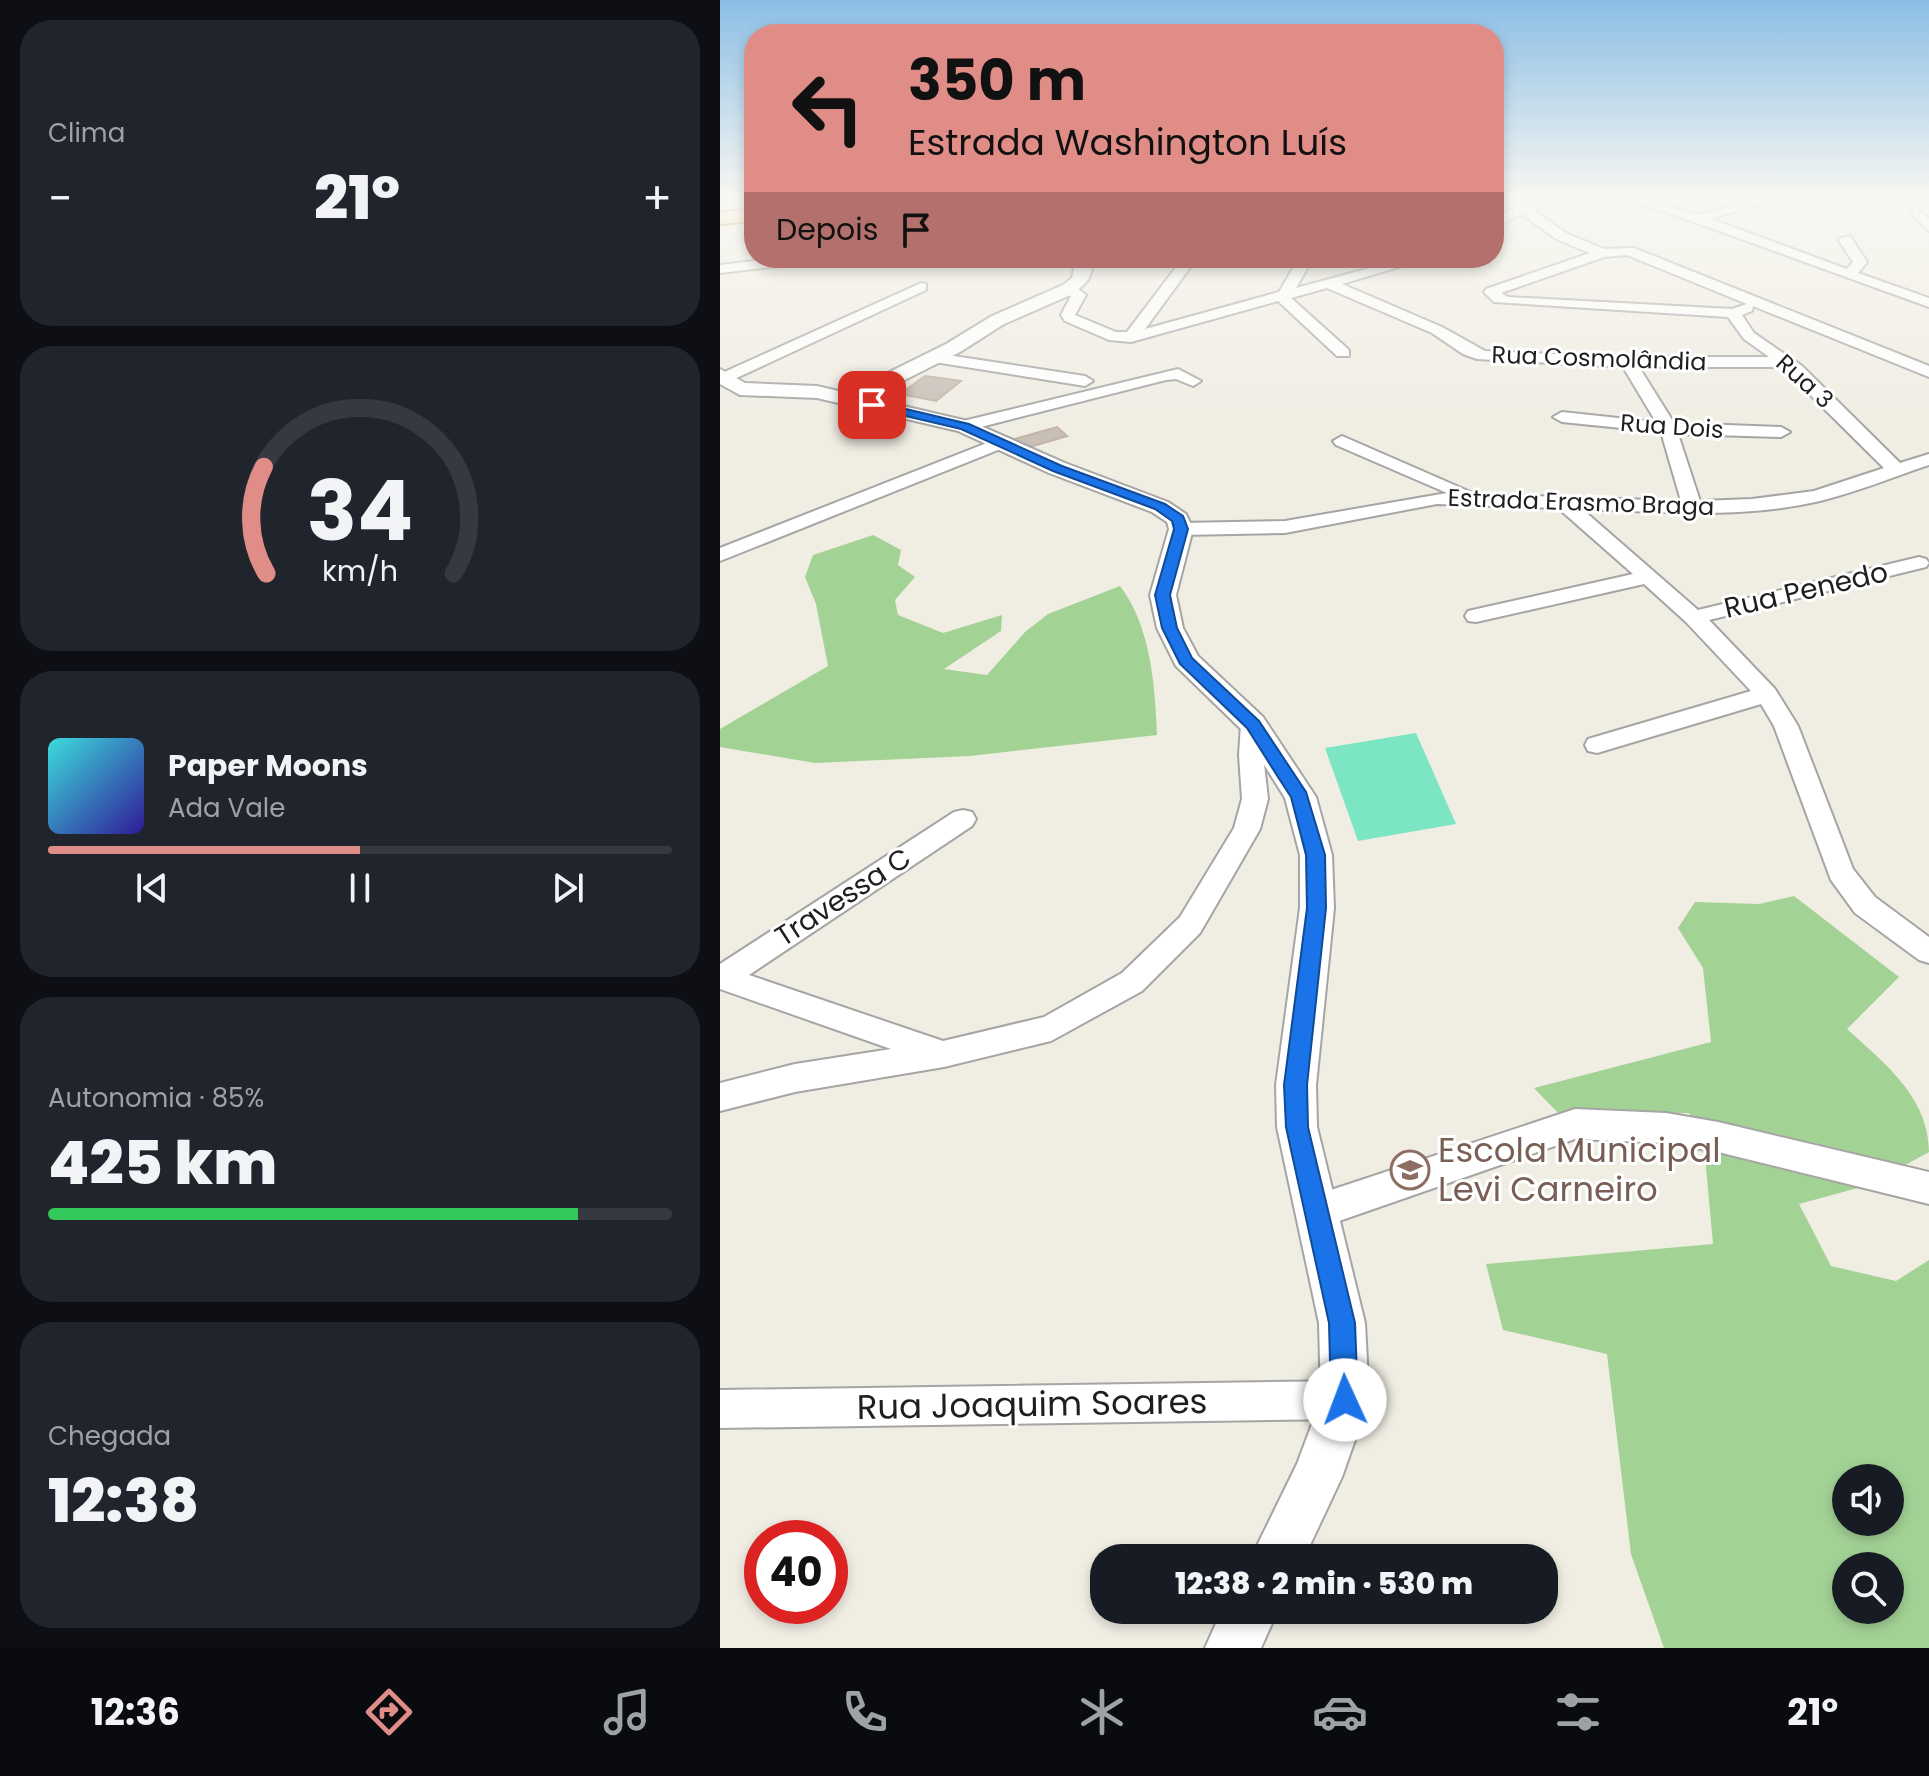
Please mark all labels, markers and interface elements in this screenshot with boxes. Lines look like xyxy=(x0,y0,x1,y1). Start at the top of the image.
text: 350 m xyxy=(908,41,1086,120)
icon: left xyxy=(776,56,880,160)
text: Clima xyxy=(48,115,125,151)
text: Estrada Washington Luís xyxy=(908,117,1347,168)
text: 21° xyxy=(314,156,400,240)
text: − xyxy=(48,168,72,229)
text: + xyxy=(642,168,672,229)
text: Depois xyxy=(776,208,878,251)
icon: arrive xyxy=(894,208,938,252)
street label: Rua Cosmolândia xyxy=(1491,338,1707,378)
street label: Rua 3 xyxy=(1769,346,1841,416)
pin xyxy=(838,371,906,439)
icon: arrive xyxy=(850,383,894,427)
street label: Rua Dois xyxy=(1619,406,1725,446)
text: 34 xyxy=(307,453,413,569)
street label: Estrada Erasmo Braga xyxy=(1447,481,1715,523)
text: km/h xyxy=(322,552,398,592)
street label: Rua Penedo xyxy=(1720,552,1892,628)
text: Paper Moons xyxy=(168,744,368,787)
text: Ada Vale xyxy=(168,790,285,826)
street label: Travessa C xyxy=(767,838,919,956)
icon: previous xyxy=(130,866,174,910)
icon: pause xyxy=(338,866,382,910)
icon: next xyxy=(546,866,590,910)
text: Autonomia · 85% xyxy=(48,1080,264,1116)
text: 425 km xyxy=(48,1121,277,1205)
place label: Escola Municipal Levi Carneiro xyxy=(1438,1126,1721,1213)
school or university icon: Escola Municipal Levi Carneiro xyxy=(1389,1149,1431,1191)
position arrow xyxy=(1303,1358,1387,1442)
street label: Rua Joaquim Soares xyxy=(856,1377,1208,1431)
text: Chegada xyxy=(48,1418,171,1454)
text: 12:38 xyxy=(48,1459,199,1543)
map controls xyxy=(1832,1464,1904,1624)
button: sound xyxy=(1832,1464,1904,1536)
speed limit sign: 40 xyxy=(744,1520,848,1624)
button: search xyxy=(1832,1552,1904,1624)
text: 12:38 · 2 min · 530 m xyxy=(1175,1562,1473,1605)
icon: directions xyxy=(361,1684,417,1740)
icon: music xyxy=(599,1684,655,1740)
icon: phone xyxy=(837,1684,893,1740)
icon: climate xyxy=(1074,1684,1130,1740)
icon: car xyxy=(1312,1684,1368,1740)
icon: filters xyxy=(1550,1684,1606,1740)
text: 12:36 xyxy=(91,1687,180,1738)
text: 21° xyxy=(1787,1687,1838,1738)

